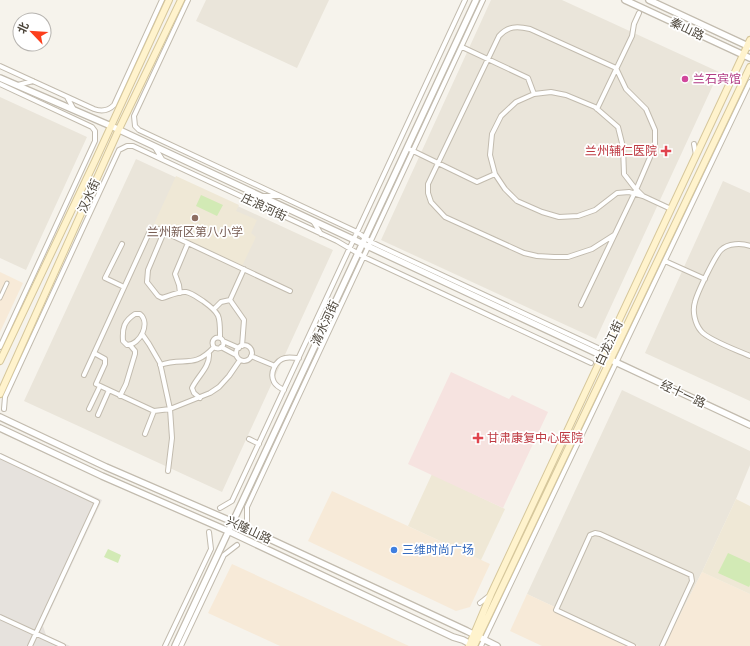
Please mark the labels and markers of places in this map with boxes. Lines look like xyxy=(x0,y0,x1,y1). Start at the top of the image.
place label: 兰石宾馆 xyxy=(693,70,741,88)
marker: 兰石宾馆 xyxy=(680,74,690,84)
place label: 兰州辅仁医院 xyxy=(585,142,657,160)
marker: 兰州辅仁医院 xyxy=(660,145,672,157)
marker: 兰州新区第八小学 xyxy=(190,213,200,223)
place label: 兰州新区第八小学 xyxy=(147,223,243,241)
place label: 甘肃康复中心医院 xyxy=(487,429,583,447)
marker: 甘肃康复中心医院 xyxy=(472,432,484,444)
place label: 三维时尚广场 xyxy=(402,541,474,559)
marker: 三维时尚广场 xyxy=(389,545,399,555)

